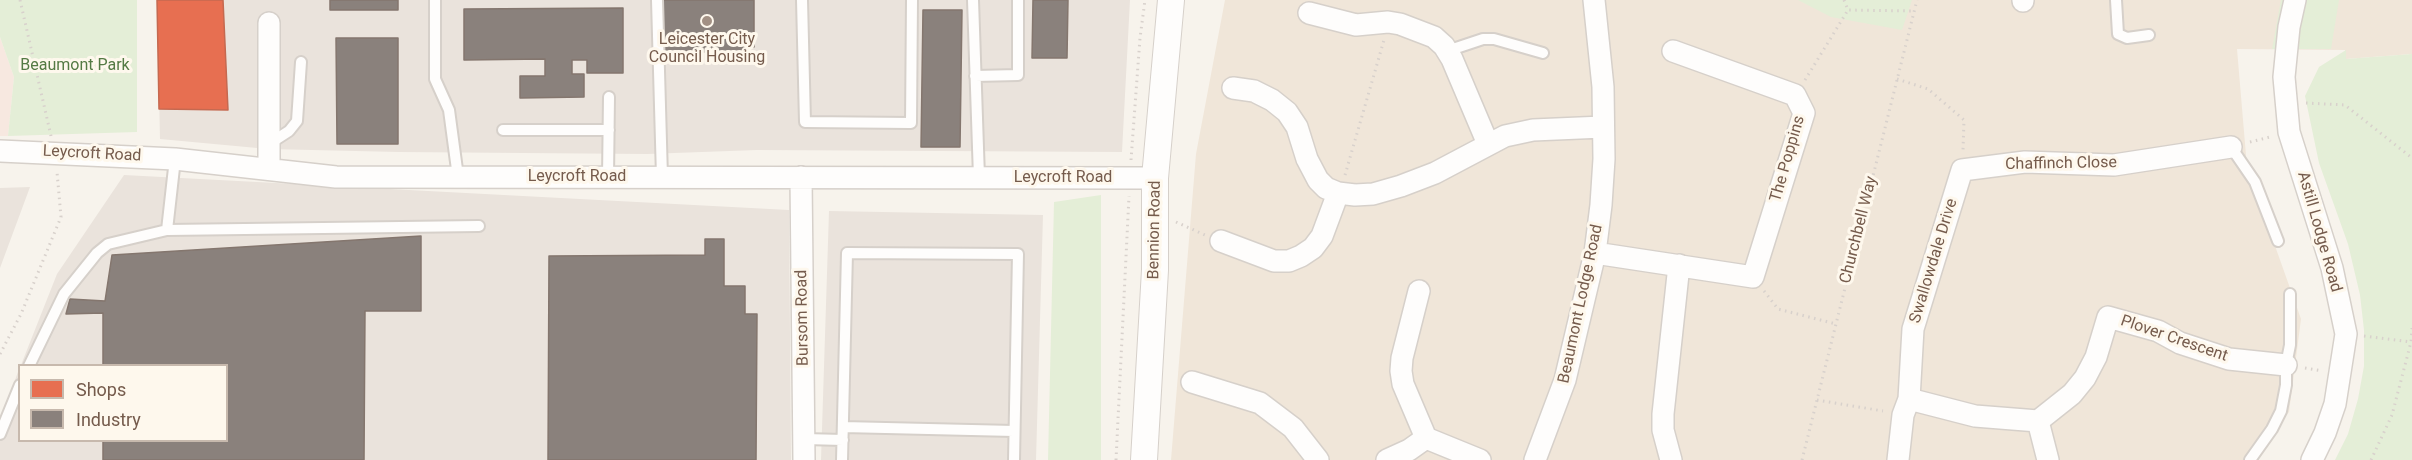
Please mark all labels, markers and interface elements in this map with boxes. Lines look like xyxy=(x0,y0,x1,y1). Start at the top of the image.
marker: Leicester City Council Housing xyxy=(700,14,714,28)
place label: Leicester City Council Housing xyxy=(649,30,765,68)
park label: Beaumont Park xyxy=(20,56,130,76)
street label: The Poppins xyxy=(1767,114,1809,204)
street label: Leycroft Road xyxy=(42,142,142,166)
street label: Chaffinch Close xyxy=(2005,153,2117,175)
street label: Leycroft Road xyxy=(528,167,626,187)
street label: Leycroft Road xyxy=(1014,168,1112,188)
street label: Astill Lodge Road xyxy=(2293,170,2345,294)
street label: Churchbell Way xyxy=(1836,174,1882,286)
street label: Bennion Road xyxy=(1145,181,1165,279)
street label: Swallowdale Drive xyxy=(1906,196,1962,326)
street label: Beaumont Lodge Road xyxy=(1555,223,1607,385)
street label: Bursom Road xyxy=(793,270,813,366)
street label: Plover Crescent xyxy=(2118,312,2230,366)
legend xyxy=(18,364,228,442)
text: Shops xyxy=(76,379,126,400)
text: Industry xyxy=(76,409,141,430)

